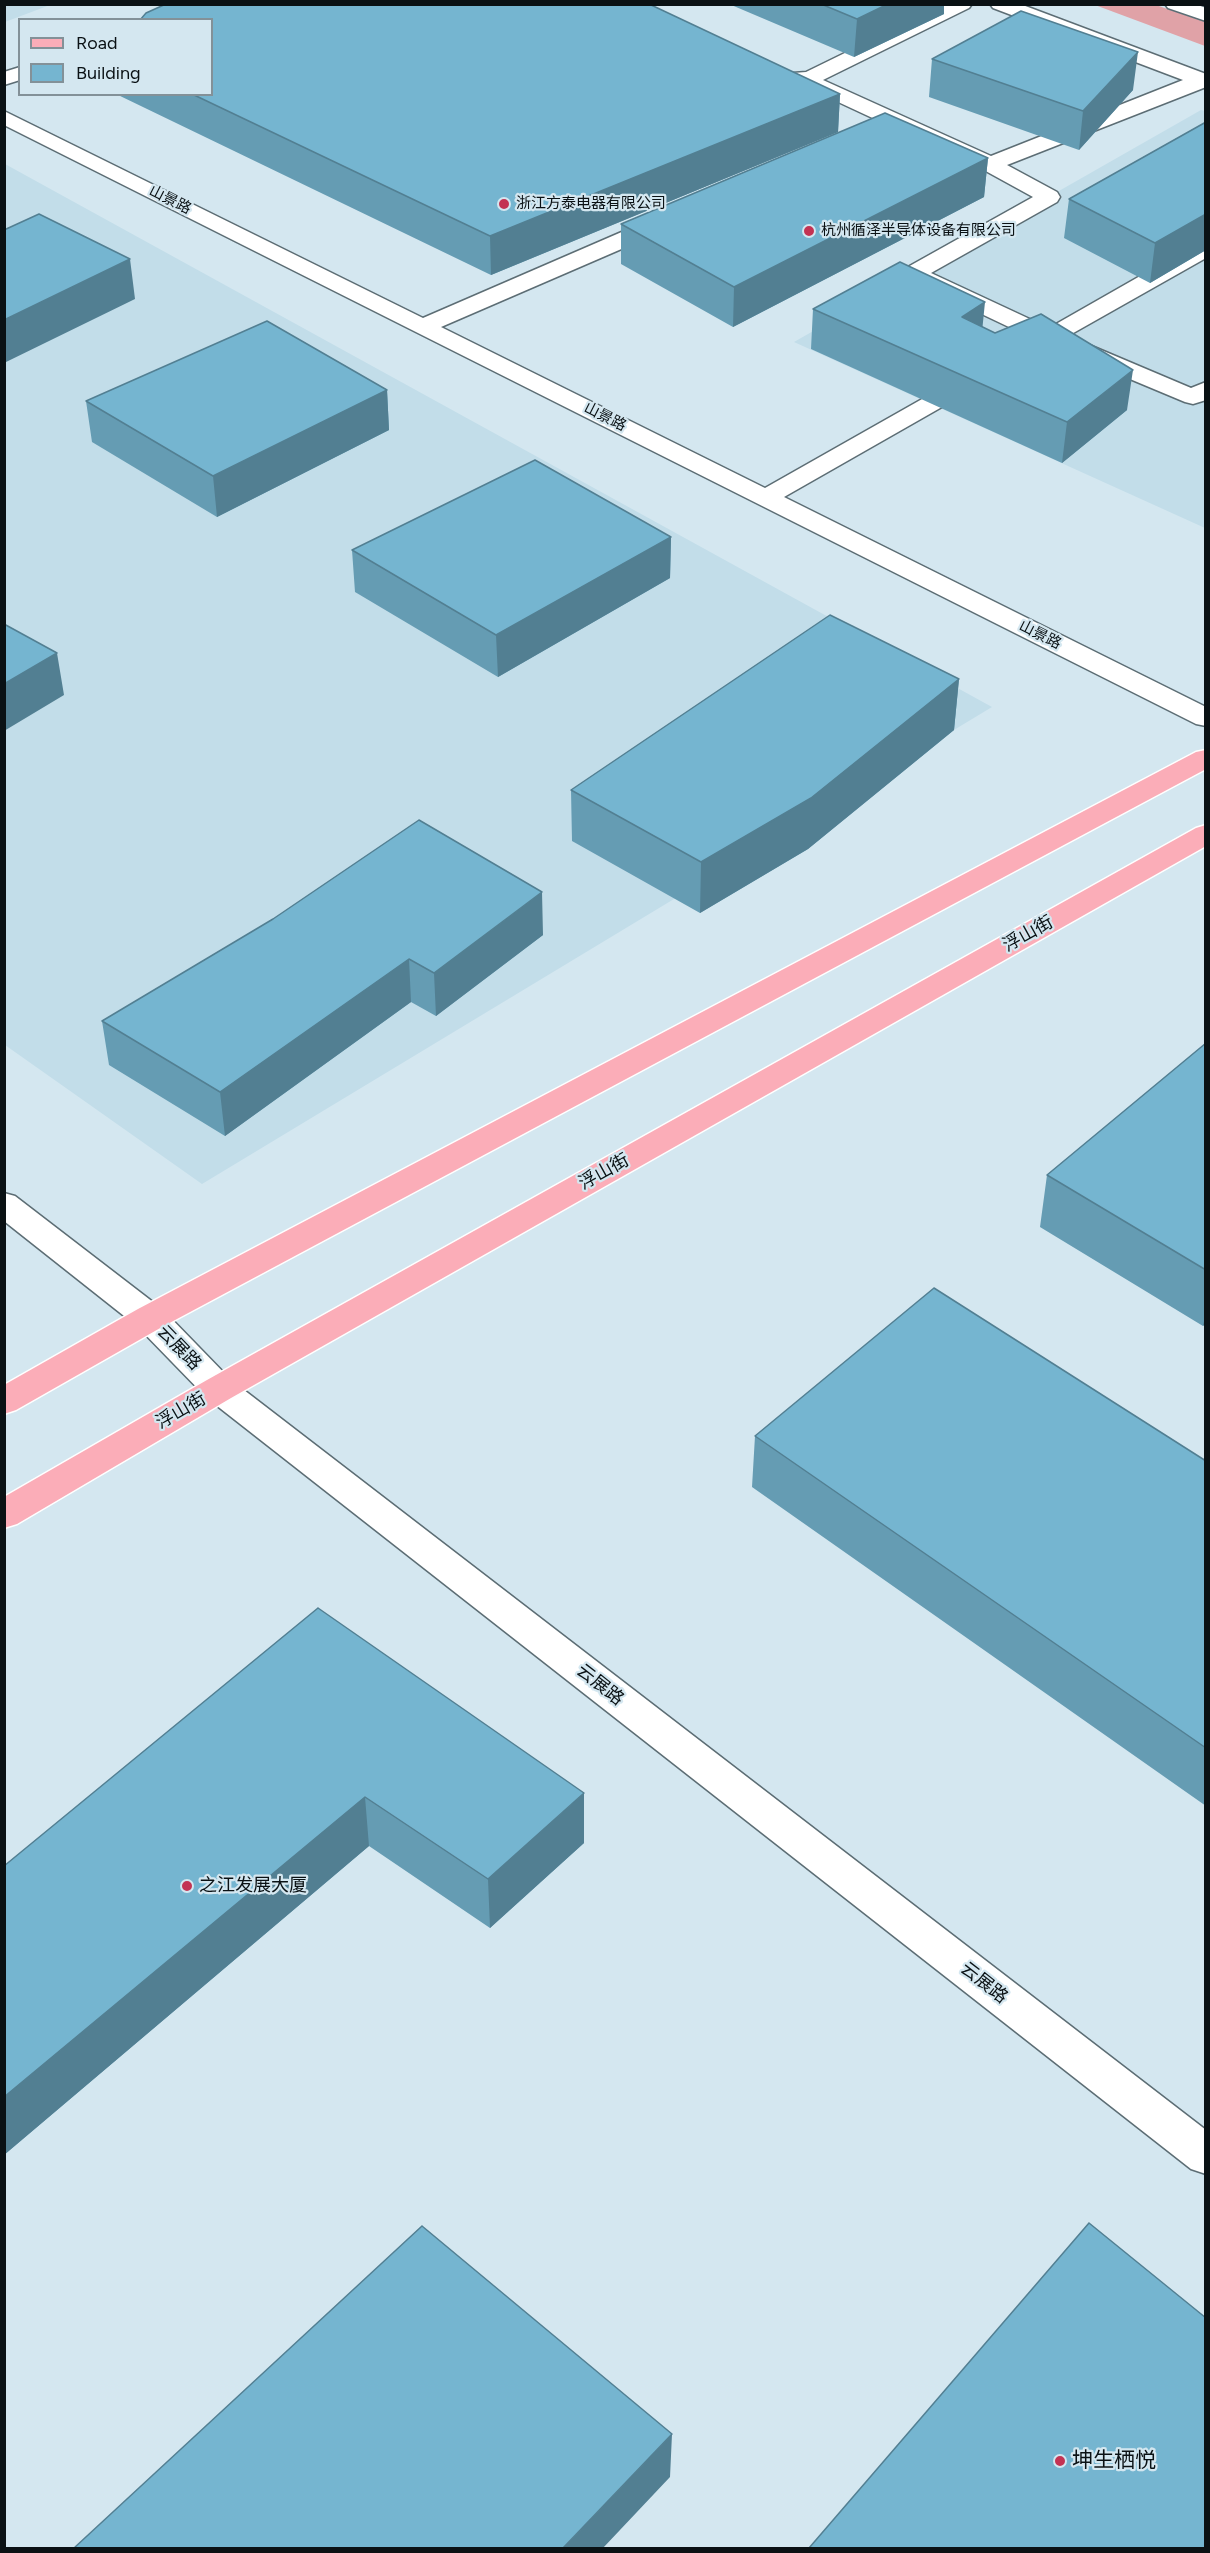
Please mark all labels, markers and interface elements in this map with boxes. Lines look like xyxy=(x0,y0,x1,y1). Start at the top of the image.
legend xyxy=(18,18,213,96)
text: Road xyxy=(76,32,117,54)
text: Building xyxy=(76,62,141,84)
street label: 山景路 xyxy=(146,182,194,218)
place label: 浙江方泰电器有限公司 xyxy=(516,195,666,213)
marker: 浙江方泰电器有限公司 xyxy=(497,197,511,211)
place label: 杭州循泽半导体设备有限公司 xyxy=(821,222,1016,240)
marker: 杭州循泽半导体设备有限公司 xyxy=(802,224,816,238)
street label: 山景路 xyxy=(581,399,629,435)
street label: 山景路 xyxy=(1016,617,1064,653)
street label: 浮山街 xyxy=(999,911,1057,957)
street label: 浮山街 xyxy=(575,1149,633,1195)
street label: 云展路 xyxy=(152,1321,206,1375)
street label: 浮山街 xyxy=(152,1388,210,1434)
street label: 云展路 xyxy=(572,1660,628,1710)
place label: 之江发展大厦 xyxy=(199,1875,307,1897)
marker: 之江发展大厦 xyxy=(180,1879,194,1893)
street label: 云展路 xyxy=(956,1958,1012,2008)
place label: 坤生栖悦 xyxy=(1072,2448,1156,2474)
marker: 坤生栖悦 xyxy=(1053,2454,1067,2468)

